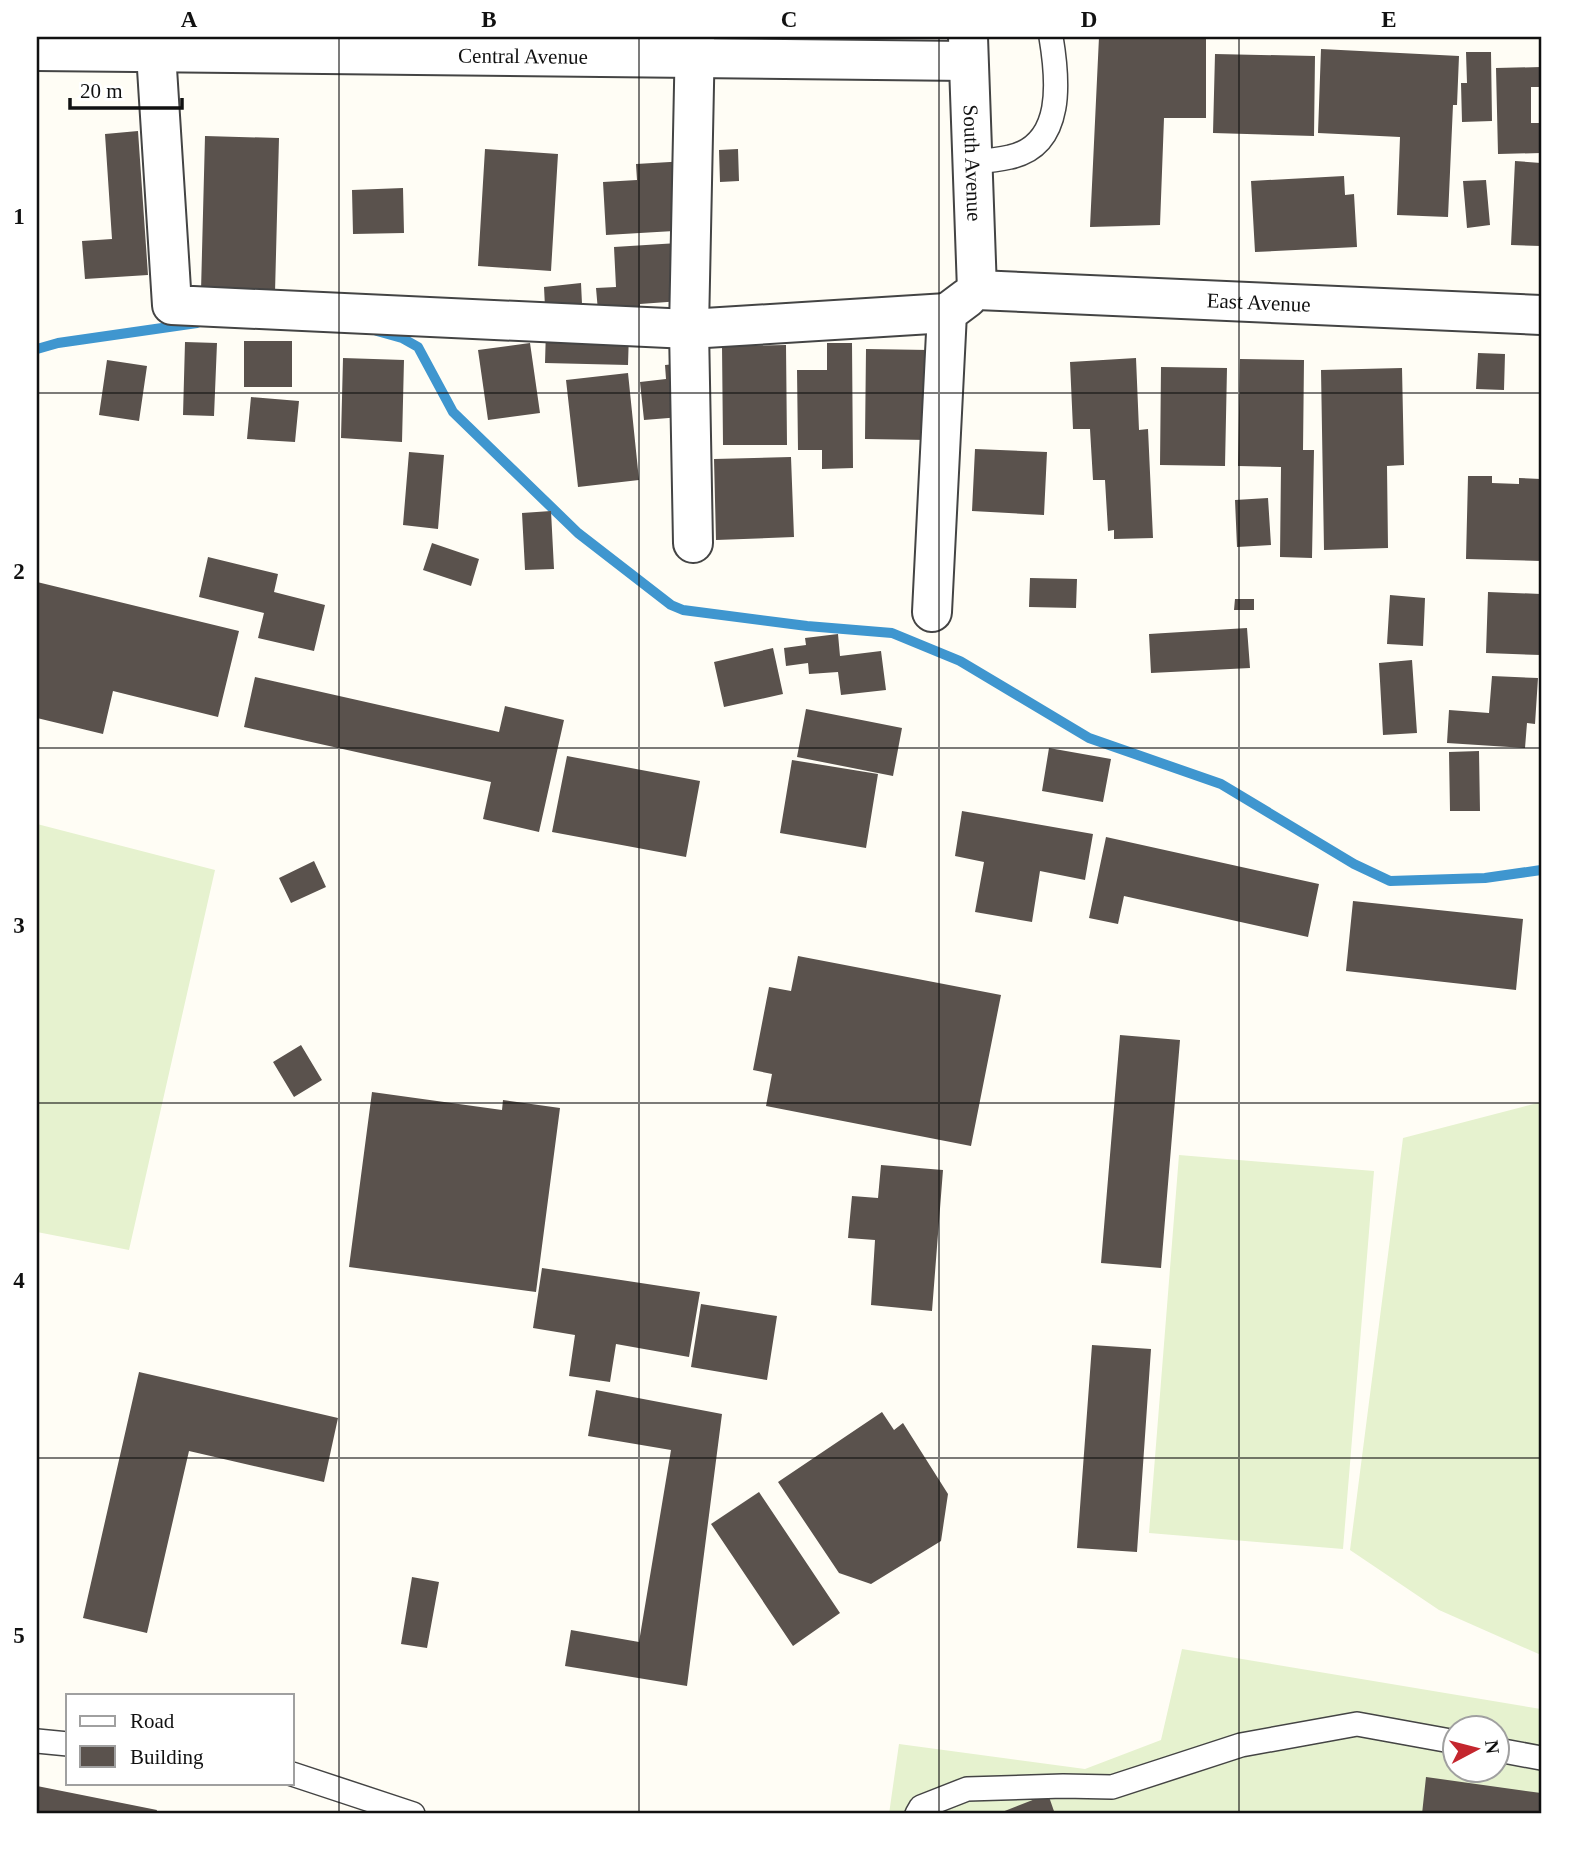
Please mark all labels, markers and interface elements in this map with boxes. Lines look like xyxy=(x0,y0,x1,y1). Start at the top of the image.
text: A xyxy=(181,7,198,32)
text: B xyxy=(481,7,497,32)
text: C xyxy=(781,7,797,32)
text: D xyxy=(1081,7,1097,32)
text: E xyxy=(1381,7,1397,32)
street label: Central Avenue xyxy=(458,44,588,69)
scale bar xyxy=(70,66,182,110)
text: 20 m xyxy=(80,79,123,103)
street label: South Avenue xyxy=(958,104,987,222)
text: 1 xyxy=(13,204,25,229)
street label: East Avenue xyxy=(1206,288,1311,317)
text: 2 xyxy=(13,559,25,584)
text: 3 xyxy=(13,913,25,938)
text: 4 xyxy=(13,1268,25,1293)
text: 5 xyxy=(13,1623,25,1648)
legend xyxy=(66,1694,294,1784)
text: Road xyxy=(130,1709,175,1733)
north arrow xyxy=(1442,1714,1512,1784)
text: N xyxy=(1481,1739,1504,1755)
text: Building xyxy=(130,1745,204,1769)

